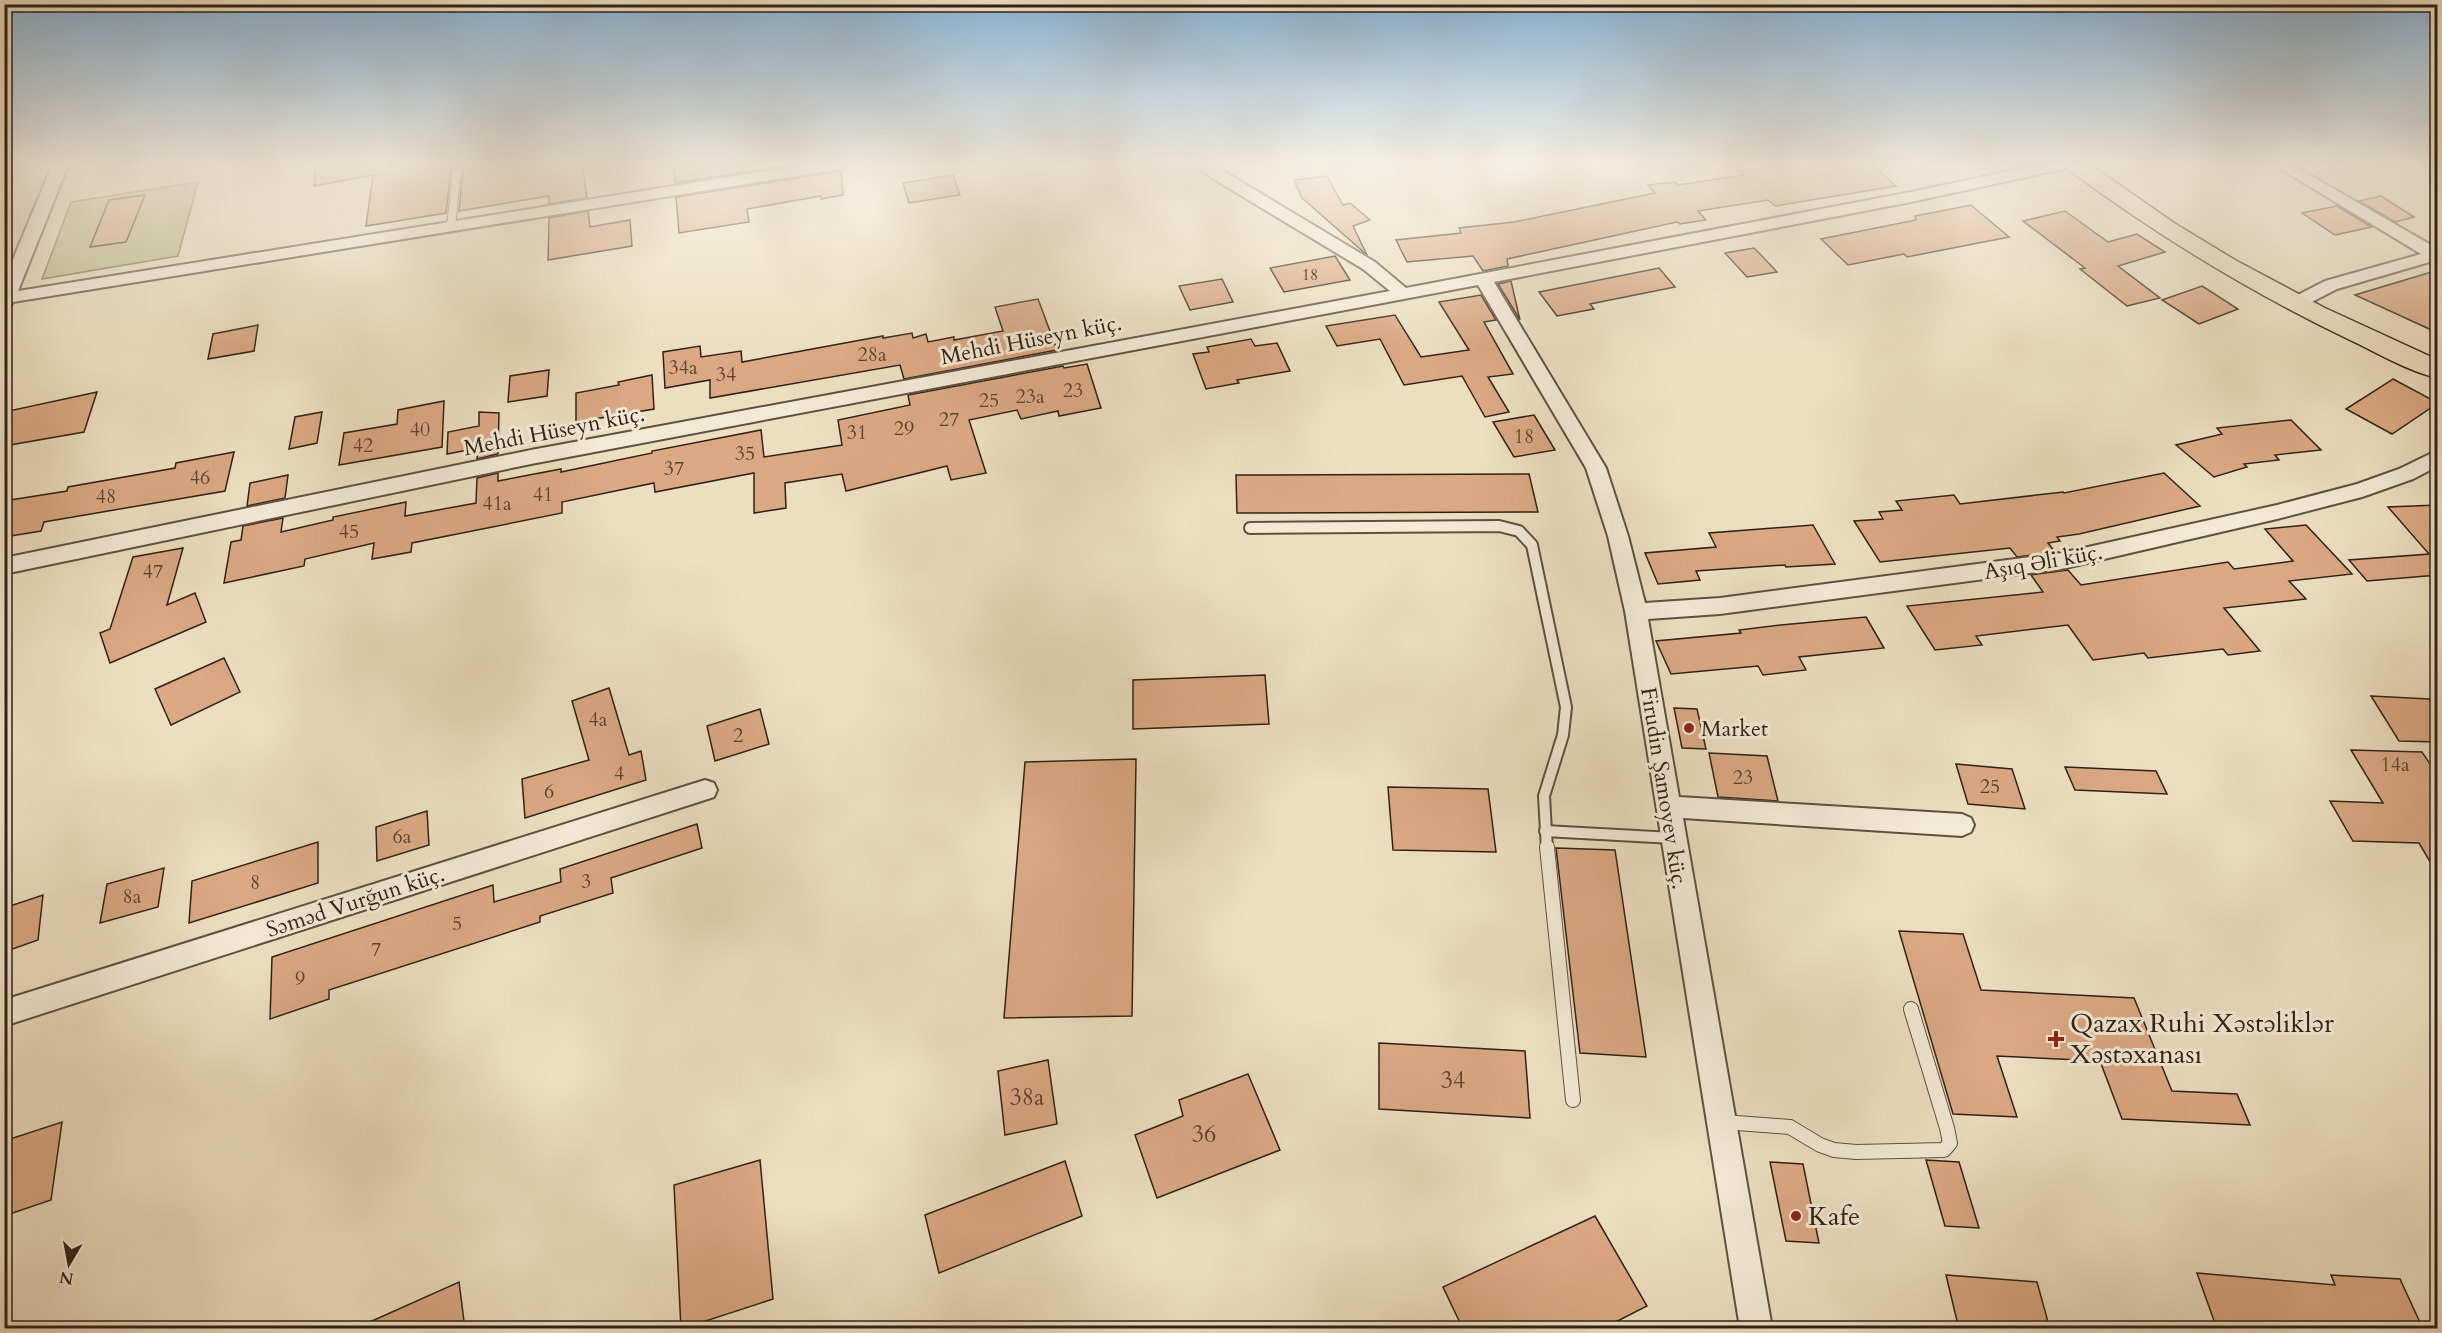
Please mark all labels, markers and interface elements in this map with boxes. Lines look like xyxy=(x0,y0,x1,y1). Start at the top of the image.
house number: 18 xyxy=(1302,264,1318,286)
street label: Mehdi Hüseyn küç. xyxy=(938,308,1124,372)
house number: 28a xyxy=(857,341,887,368)
house number: 34a xyxy=(668,354,698,381)
house number: 34 xyxy=(716,361,736,388)
house number: 23 xyxy=(1063,377,1083,404)
house number: 23a xyxy=(1015,383,1045,410)
house number: 25 xyxy=(979,387,999,414)
street label: Mehdi Hüseyn küç. xyxy=(461,399,647,463)
house number: 27 xyxy=(939,406,959,433)
house number: 29 xyxy=(894,415,914,442)
house number: 40 xyxy=(410,416,430,443)
house number: 31 xyxy=(847,419,867,446)
house number: 18 xyxy=(1514,423,1534,450)
house number: 42 xyxy=(353,432,373,459)
house number: 35 xyxy=(735,440,755,467)
house number: 37 xyxy=(664,455,684,482)
house number: 46 xyxy=(190,464,210,491)
house number: 41 xyxy=(533,481,553,508)
house number: 48 xyxy=(96,483,116,510)
house number: 41a xyxy=(482,490,512,517)
house number: 45 xyxy=(339,518,359,545)
street label: Aşıq Əli küç. xyxy=(1982,537,2105,587)
house number: 47 xyxy=(143,558,163,585)
street label: Firudin Şamoyev küç. xyxy=(1633,685,1695,891)
house number: 4a xyxy=(589,706,608,733)
place label: Market xyxy=(1701,714,1768,744)
marker: Market xyxy=(1682,721,1696,735)
house number: 2 xyxy=(733,722,743,749)
house number: 14a xyxy=(2380,751,2410,778)
house number: 4 xyxy=(614,760,624,787)
house number: 23 xyxy=(1733,764,1753,791)
house number: 25 xyxy=(1980,773,2000,800)
house number: 6 xyxy=(544,778,554,805)
house number: 6a xyxy=(393,823,412,850)
street label: Səməd Vurğun küç. xyxy=(262,859,448,945)
house number: 3 xyxy=(581,868,591,895)
house number: 8 xyxy=(250,869,260,896)
house number: 8a xyxy=(123,883,142,910)
house number: 5 xyxy=(452,910,462,937)
house number: 7 xyxy=(371,936,381,963)
house number: 9 xyxy=(295,965,305,992)
place label: Qazax Ruhi Xəstəliklər Xəstəxanası xyxy=(2070,1005,2334,1073)
marker: Qazax Ruhi Xəstəliklər Xəstəxanası xyxy=(2047,1030,2065,1048)
house number: 34 xyxy=(1441,1064,1465,1097)
house number: 38a xyxy=(1010,1081,1045,1114)
house number: 36 xyxy=(1192,1118,1216,1151)
place label: Kafe xyxy=(1808,1198,1860,1235)
marker: Kafe xyxy=(1789,1209,1803,1223)
north arrow xyxy=(39,1234,99,1294)
text: N xyxy=(58,1266,75,1290)

